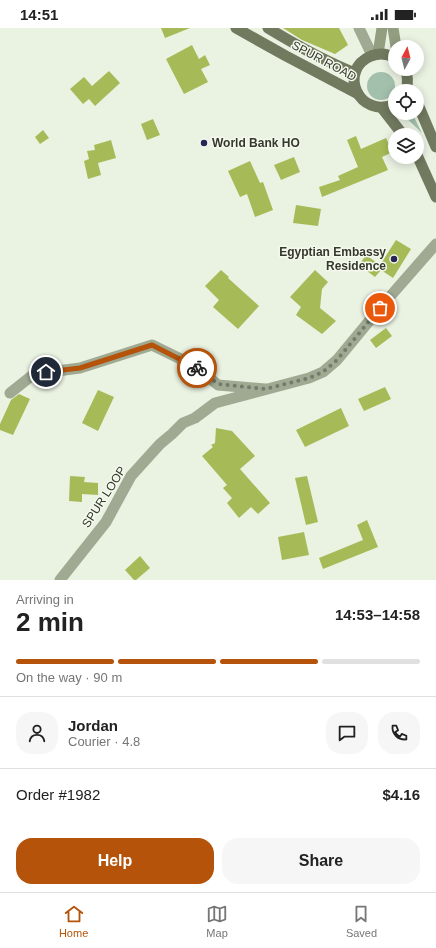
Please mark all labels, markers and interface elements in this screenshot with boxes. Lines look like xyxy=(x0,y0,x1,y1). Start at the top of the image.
text: 14:51 xyxy=(20,6,58,23)
street label: SPUR ROAD xyxy=(289,38,359,84)
north arrow xyxy=(388,40,424,76)
map controls xyxy=(388,40,424,164)
button: locate xyxy=(388,84,424,120)
button: layers xyxy=(388,128,424,164)
place label: World Bank HO xyxy=(212,136,300,150)
marker: World Bank HO xyxy=(199,138,209,148)
place label: Egyptian Embassy Residence xyxy=(279,245,386,273)
marker: Egyptian Embassy Residence xyxy=(389,254,399,264)
pin xyxy=(363,291,397,325)
icon: bag xyxy=(369,297,391,319)
courier xyxy=(177,348,217,388)
pin xyxy=(29,355,63,389)
icon: bike xyxy=(186,357,208,379)
icon: home xyxy=(35,361,57,383)
street label: SPUR LOOP xyxy=(79,464,129,530)
text: Arriving in xyxy=(16,592,74,607)
text: 14:53–14:58 xyxy=(335,606,420,623)
text: 2 min xyxy=(16,607,84,637)
text: On the way · 90 m xyxy=(16,670,122,685)
button: person xyxy=(16,712,58,754)
button: chat xyxy=(326,712,368,754)
button: phone xyxy=(378,712,420,754)
text: Jordan xyxy=(68,717,118,734)
text: Courier · 4.8 xyxy=(68,734,140,749)
text: Order #1982 xyxy=(16,786,100,803)
text: $4.16 xyxy=(382,786,420,803)
button: Help xyxy=(16,838,214,884)
button: Share xyxy=(222,838,420,884)
tab: Home xyxy=(59,903,88,939)
tab: Map xyxy=(206,903,228,939)
tab: Saved xyxy=(346,903,377,939)

